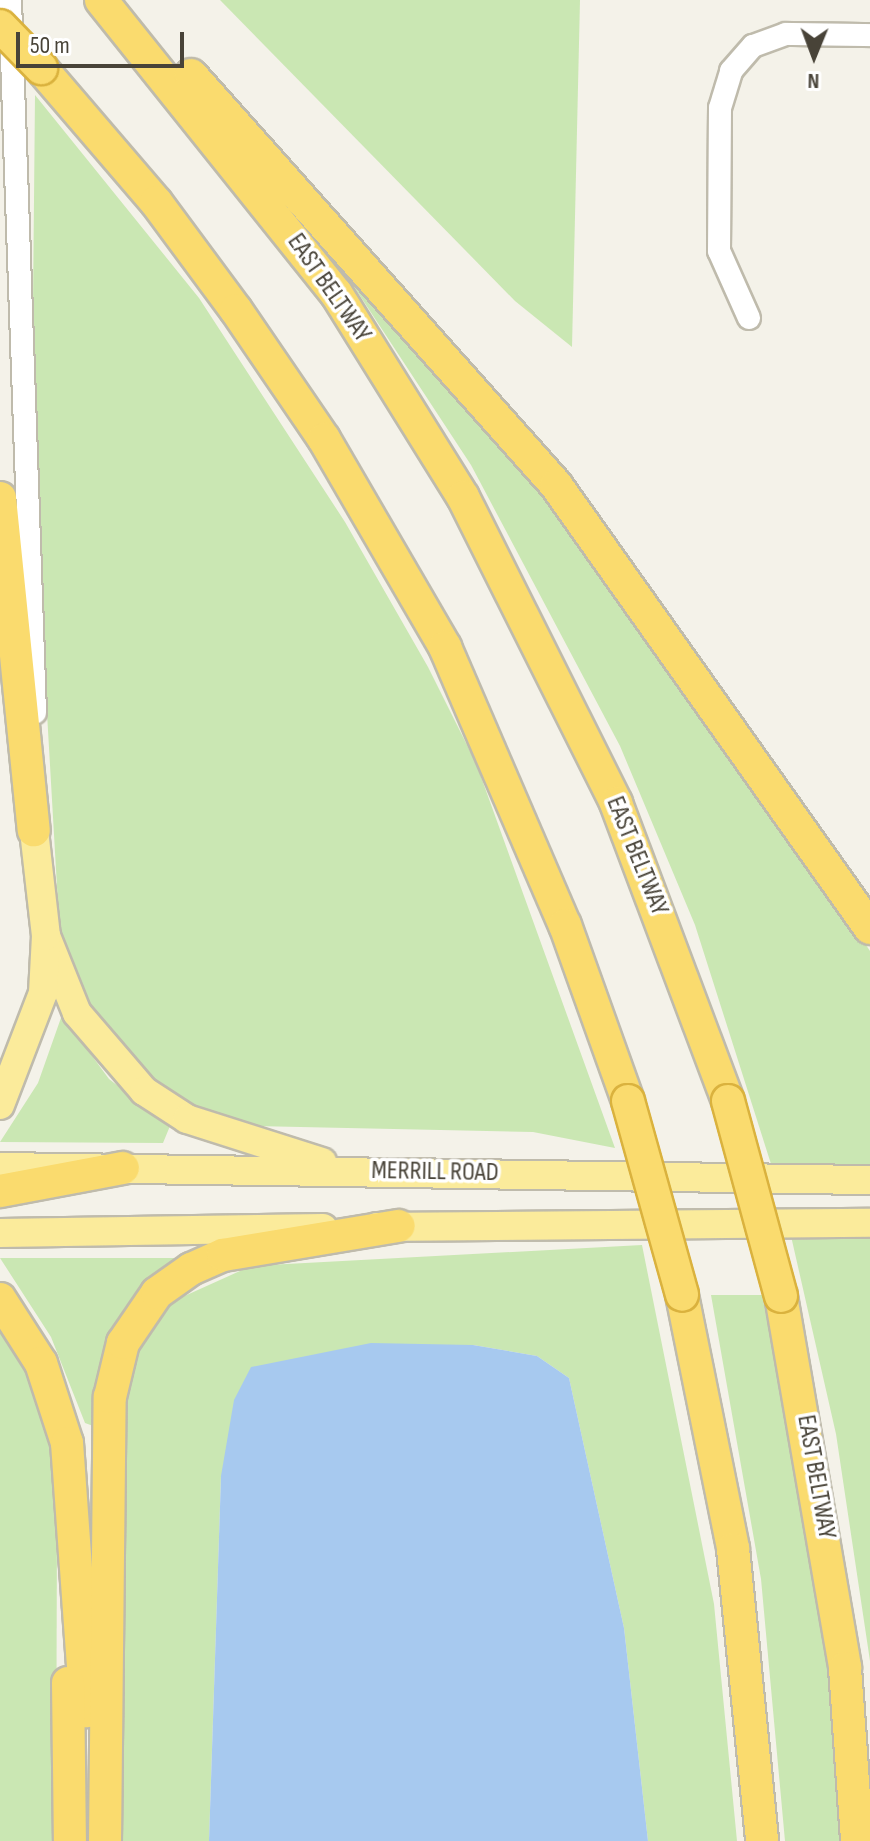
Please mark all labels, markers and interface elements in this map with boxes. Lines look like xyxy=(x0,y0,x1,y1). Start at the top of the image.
scale bar xyxy=(20,16,188,66)
north arrow xyxy=(774,16,854,96)
text: 50 m xyxy=(30,31,70,60)
text: N xyxy=(807,67,820,94)
street label: EAST BELTWAY xyxy=(280,228,378,348)
street label: EAST BELTWAY xyxy=(599,792,675,920)
street label: MERRILL ROAD xyxy=(371,1155,499,1189)
street label: EAST BELTWAY xyxy=(790,1413,842,1541)

